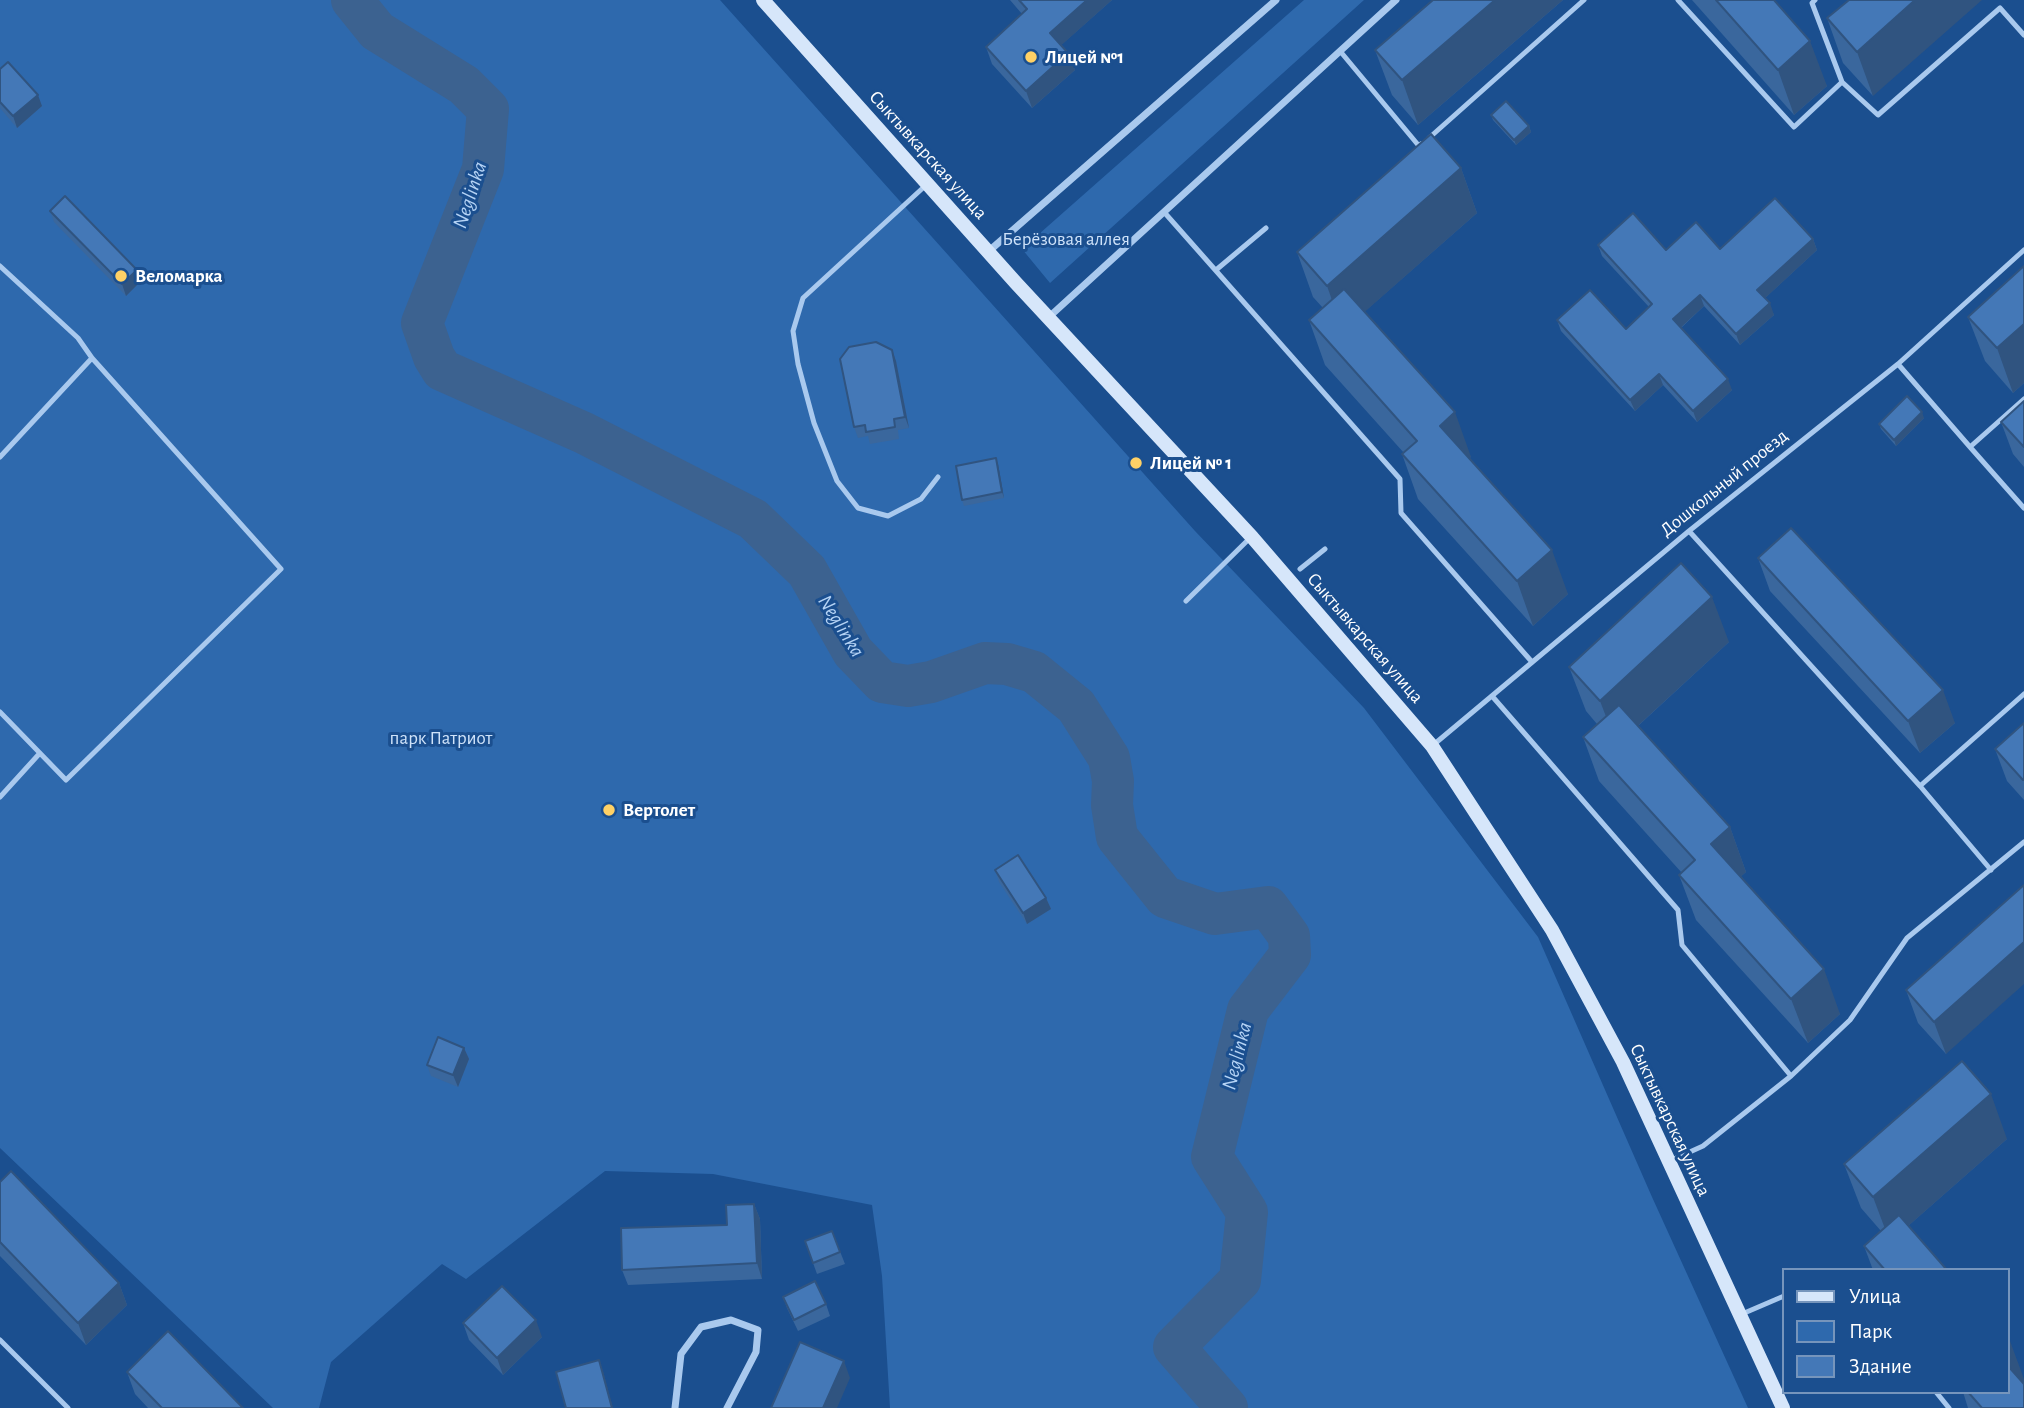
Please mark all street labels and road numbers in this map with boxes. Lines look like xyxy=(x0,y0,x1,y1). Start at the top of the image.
street label: Сыктывкарская улица xyxy=(864,86,992,224)
street label: Дошкольный проезд xyxy=(1655,424,1793,542)
street label: Сыктывкарская улица xyxy=(1302,568,1428,708)
street label: Сыктывкарская улица xyxy=(1625,1040,1715,1200)

